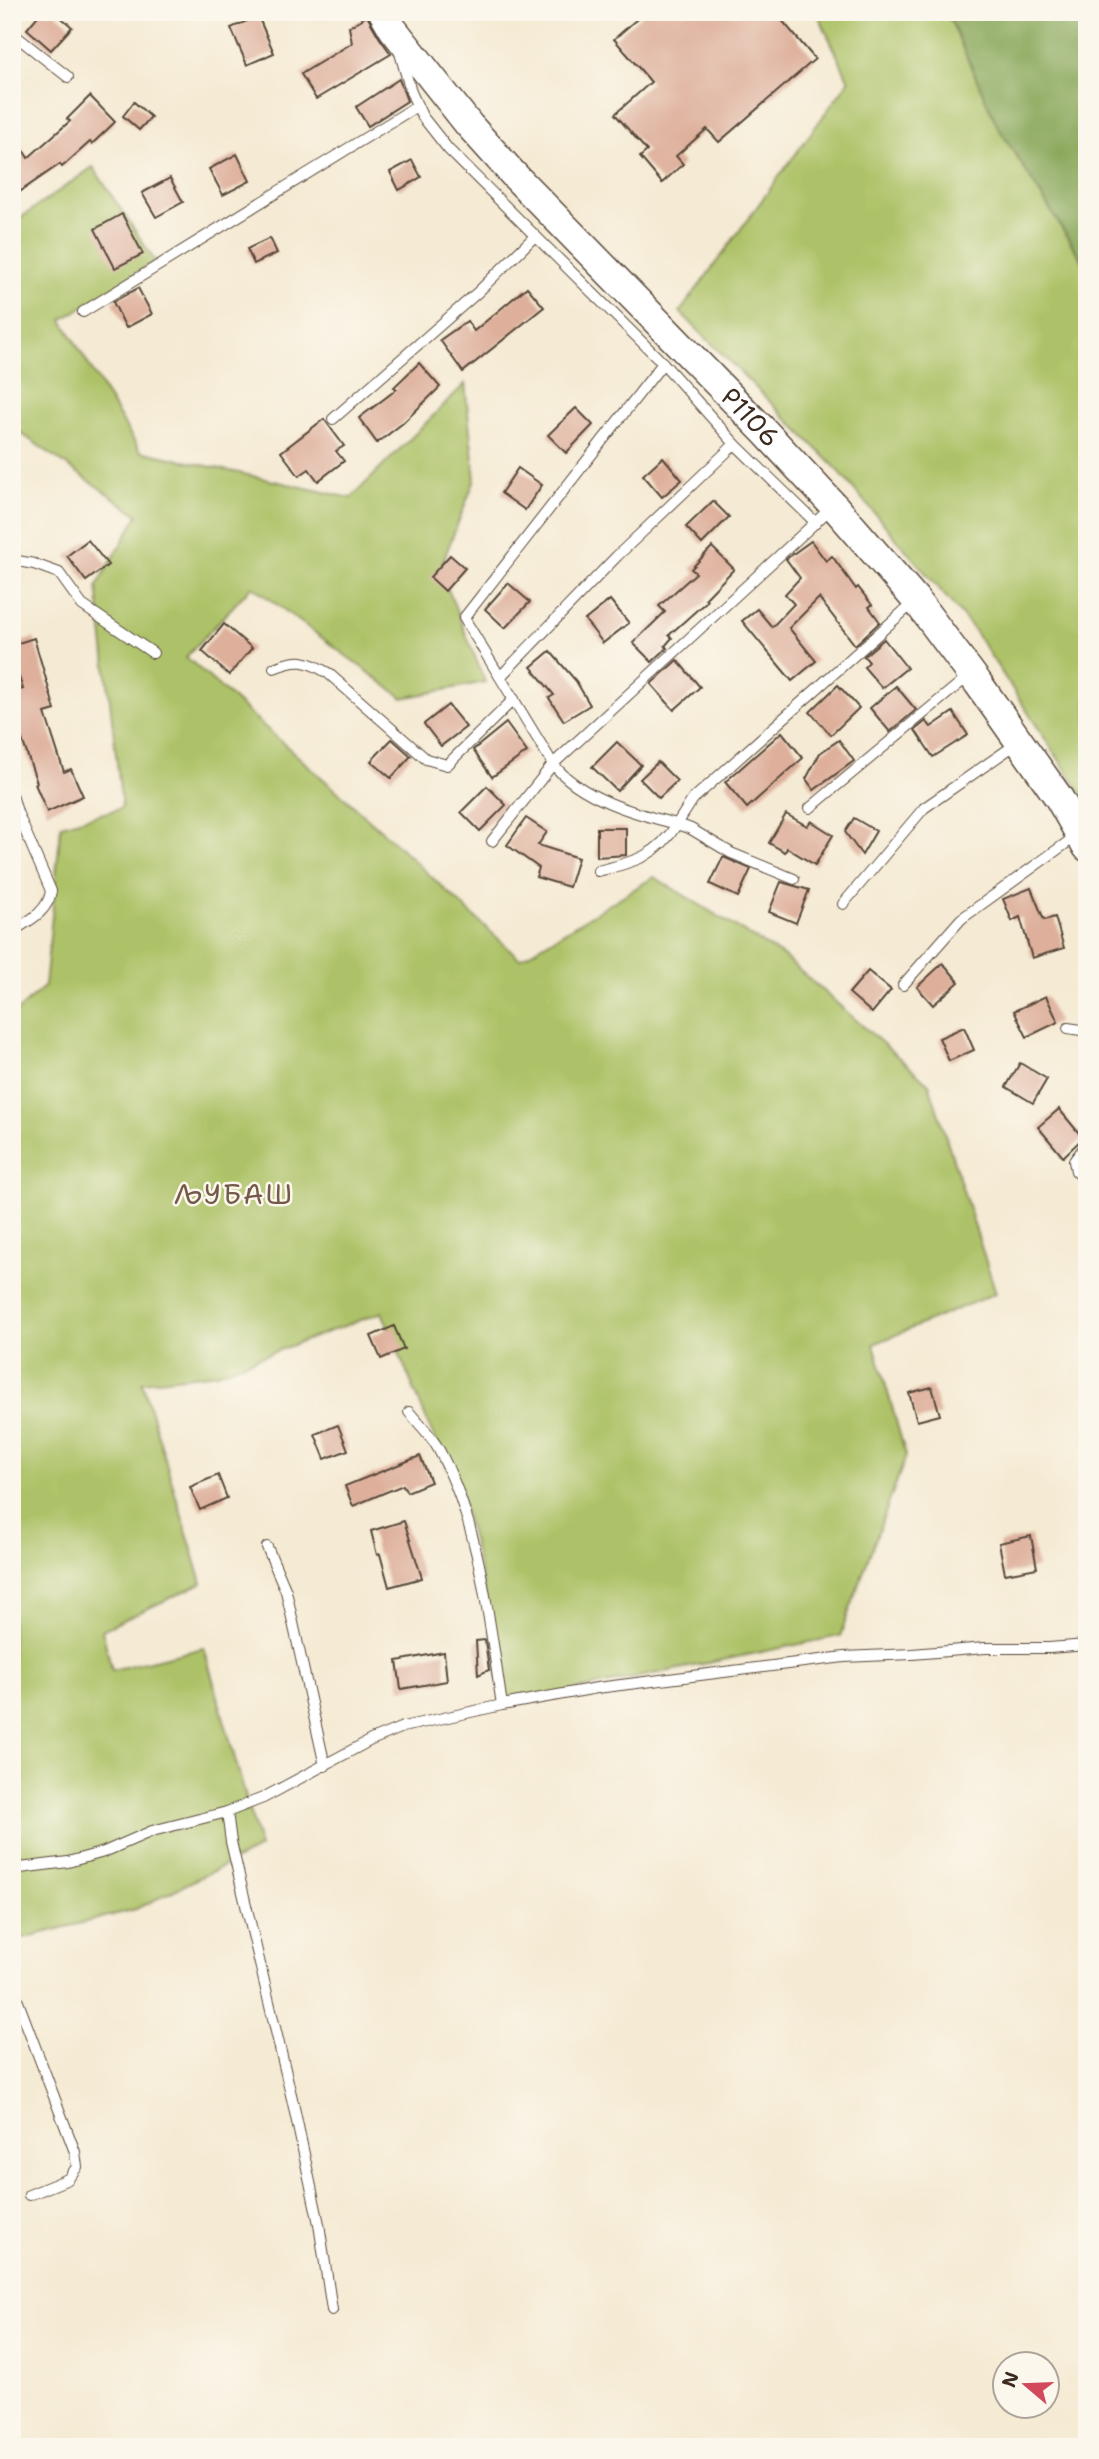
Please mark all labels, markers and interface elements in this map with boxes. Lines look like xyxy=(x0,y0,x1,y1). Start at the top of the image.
street label: P1106 xyxy=(714,379,788,454)
district label: ЉУБАШ xyxy=(174,1175,294,1213)
north arrow xyxy=(990,2350,1060,2420)
text: N xyxy=(996,2368,1025,2391)

